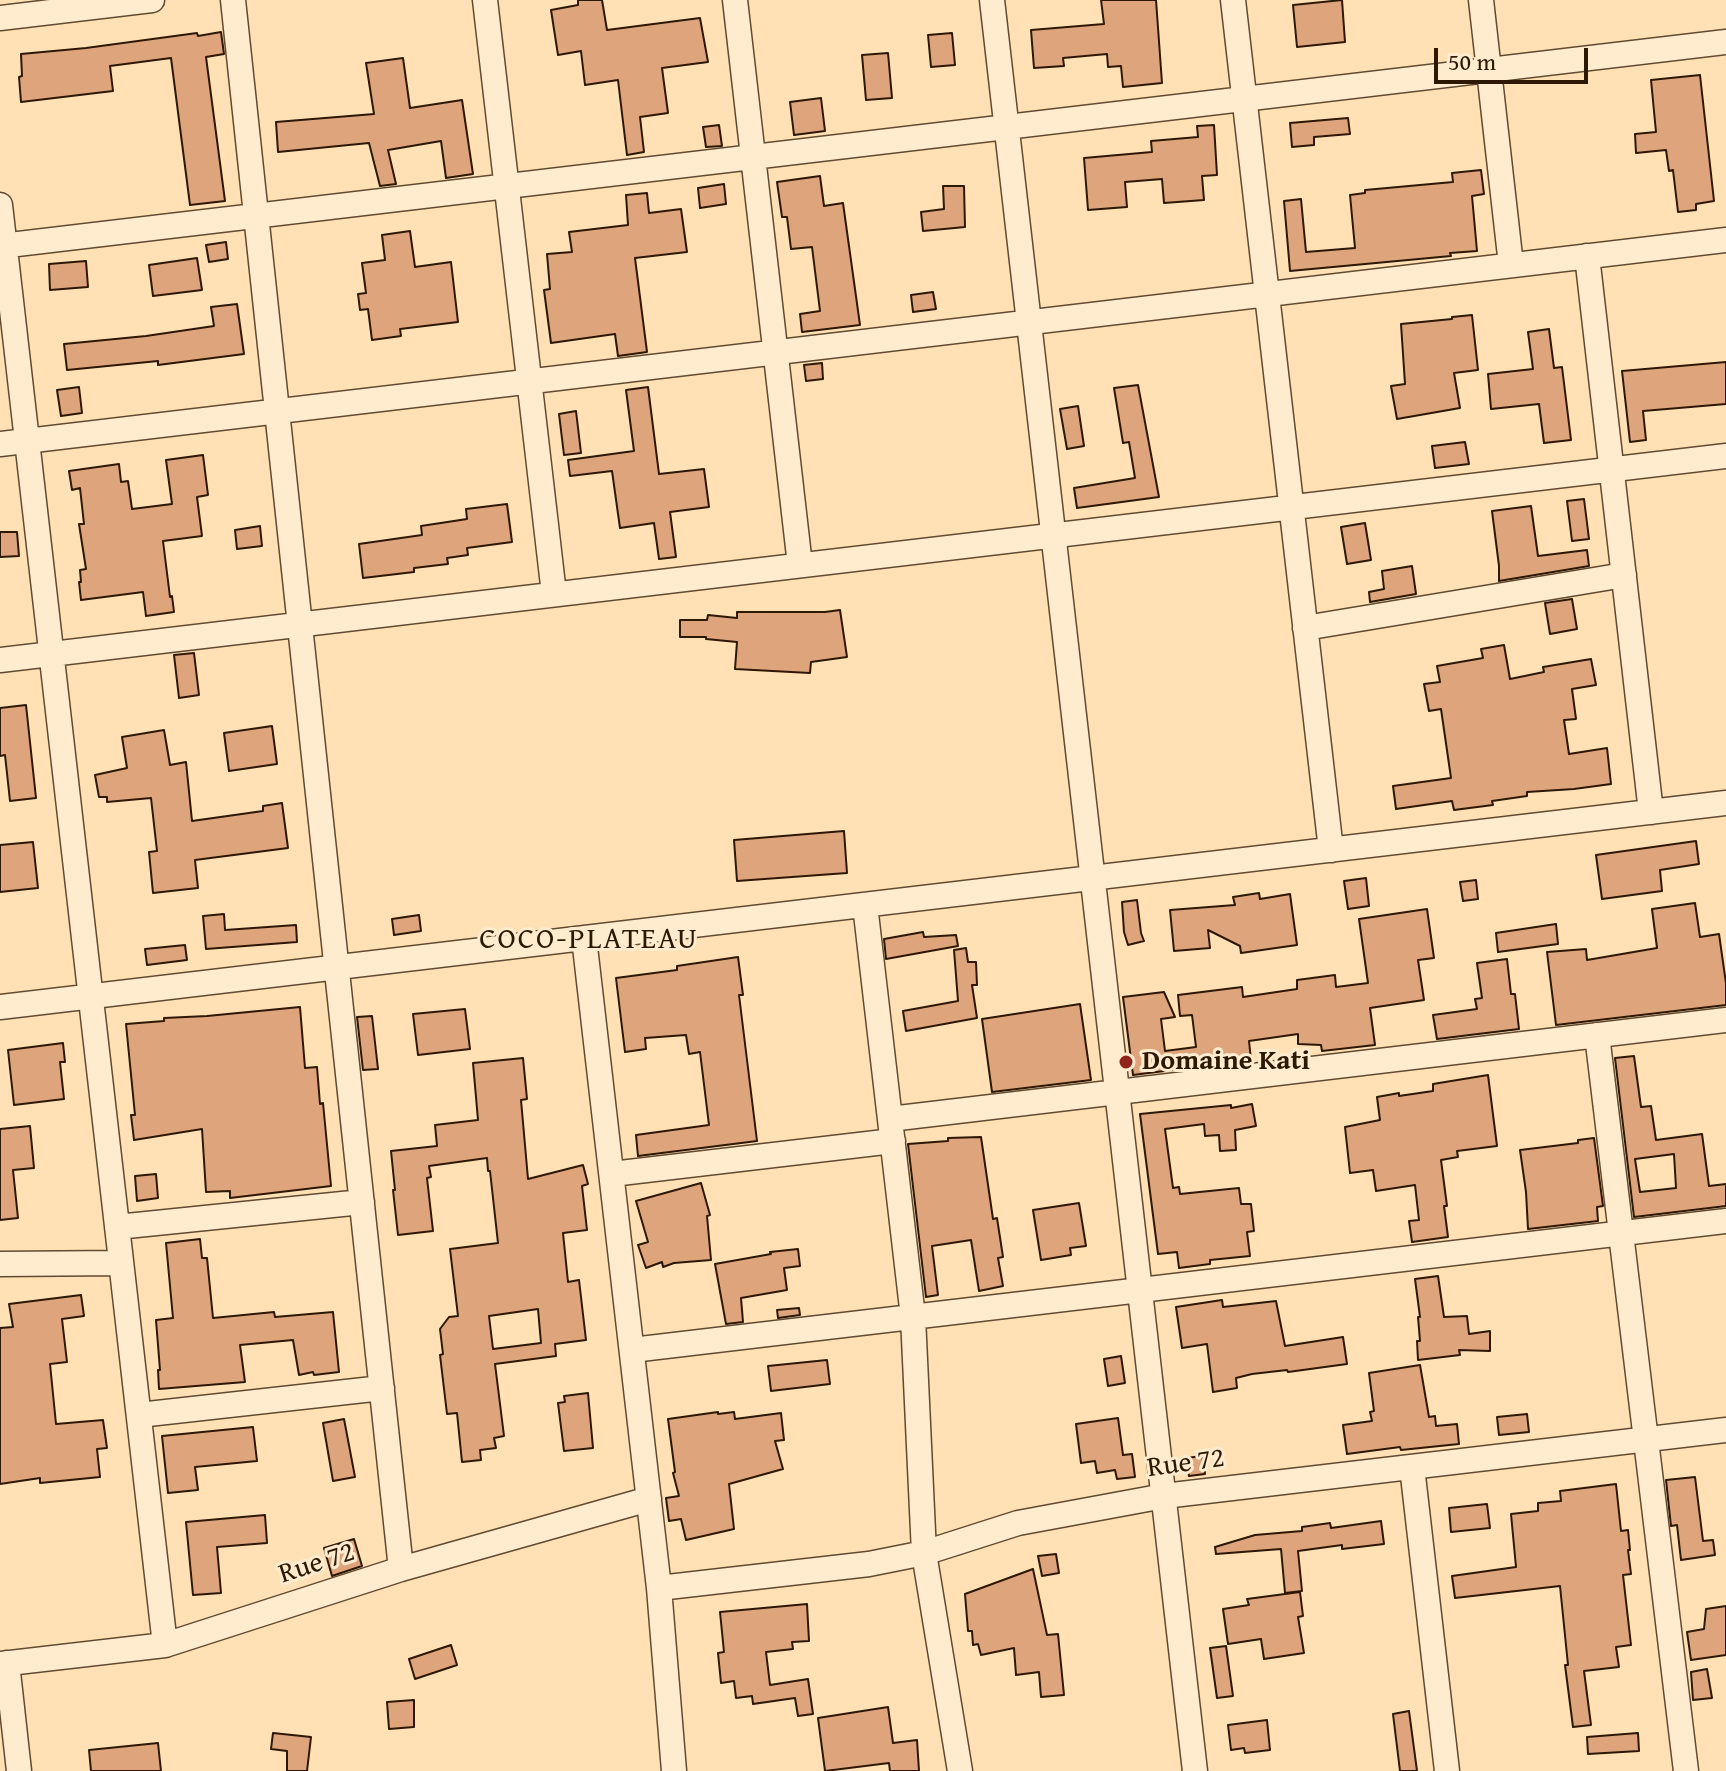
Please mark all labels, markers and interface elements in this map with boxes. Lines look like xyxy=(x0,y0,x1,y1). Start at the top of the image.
scale bar xyxy=(1438,32,1592,82)
text: 50 m xyxy=(1448,44,1496,79)
district label: COCO-PLATEAU xyxy=(479,922,699,958)
place label: Domaine Kati xyxy=(1142,1045,1310,1079)
marker: Domaine Kati xyxy=(1117,1053,1135,1071)
street label: Rue 72 xyxy=(1145,1442,1227,1486)
street label: Rue 72 xyxy=(275,1536,359,1592)

